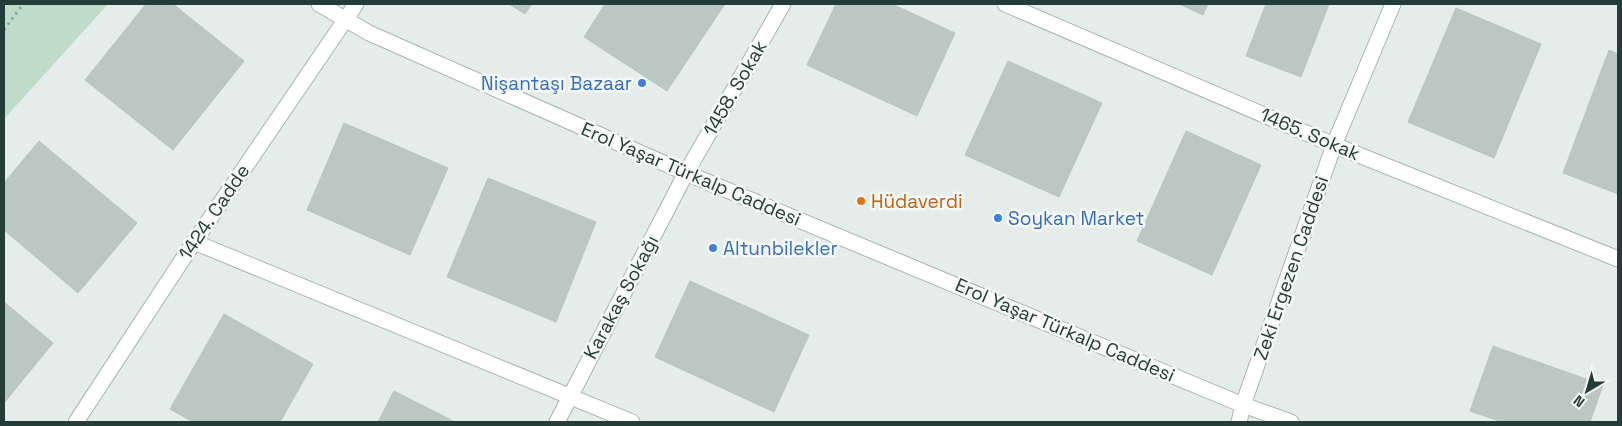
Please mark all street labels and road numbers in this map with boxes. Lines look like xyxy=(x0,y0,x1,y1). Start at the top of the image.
street label: 1458. Sokak xyxy=(698,36,772,140)
street label: 1465. Sokak xyxy=(1256,102,1364,166)
street label: Erol Yaşar Türkalp Caddesi xyxy=(577,116,805,232)
street label: 1424. Cadde xyxy=(173,159,255,265)
street label: Zeki Ergezen Caddesi xyxy=(1248,173,1334,363)
street label: Karakaş Sokağı xyxy=(578,231,664,363)
street label: Erol Yaşar Türkalp Caddesi xyxy=(951,272,1179,388)

